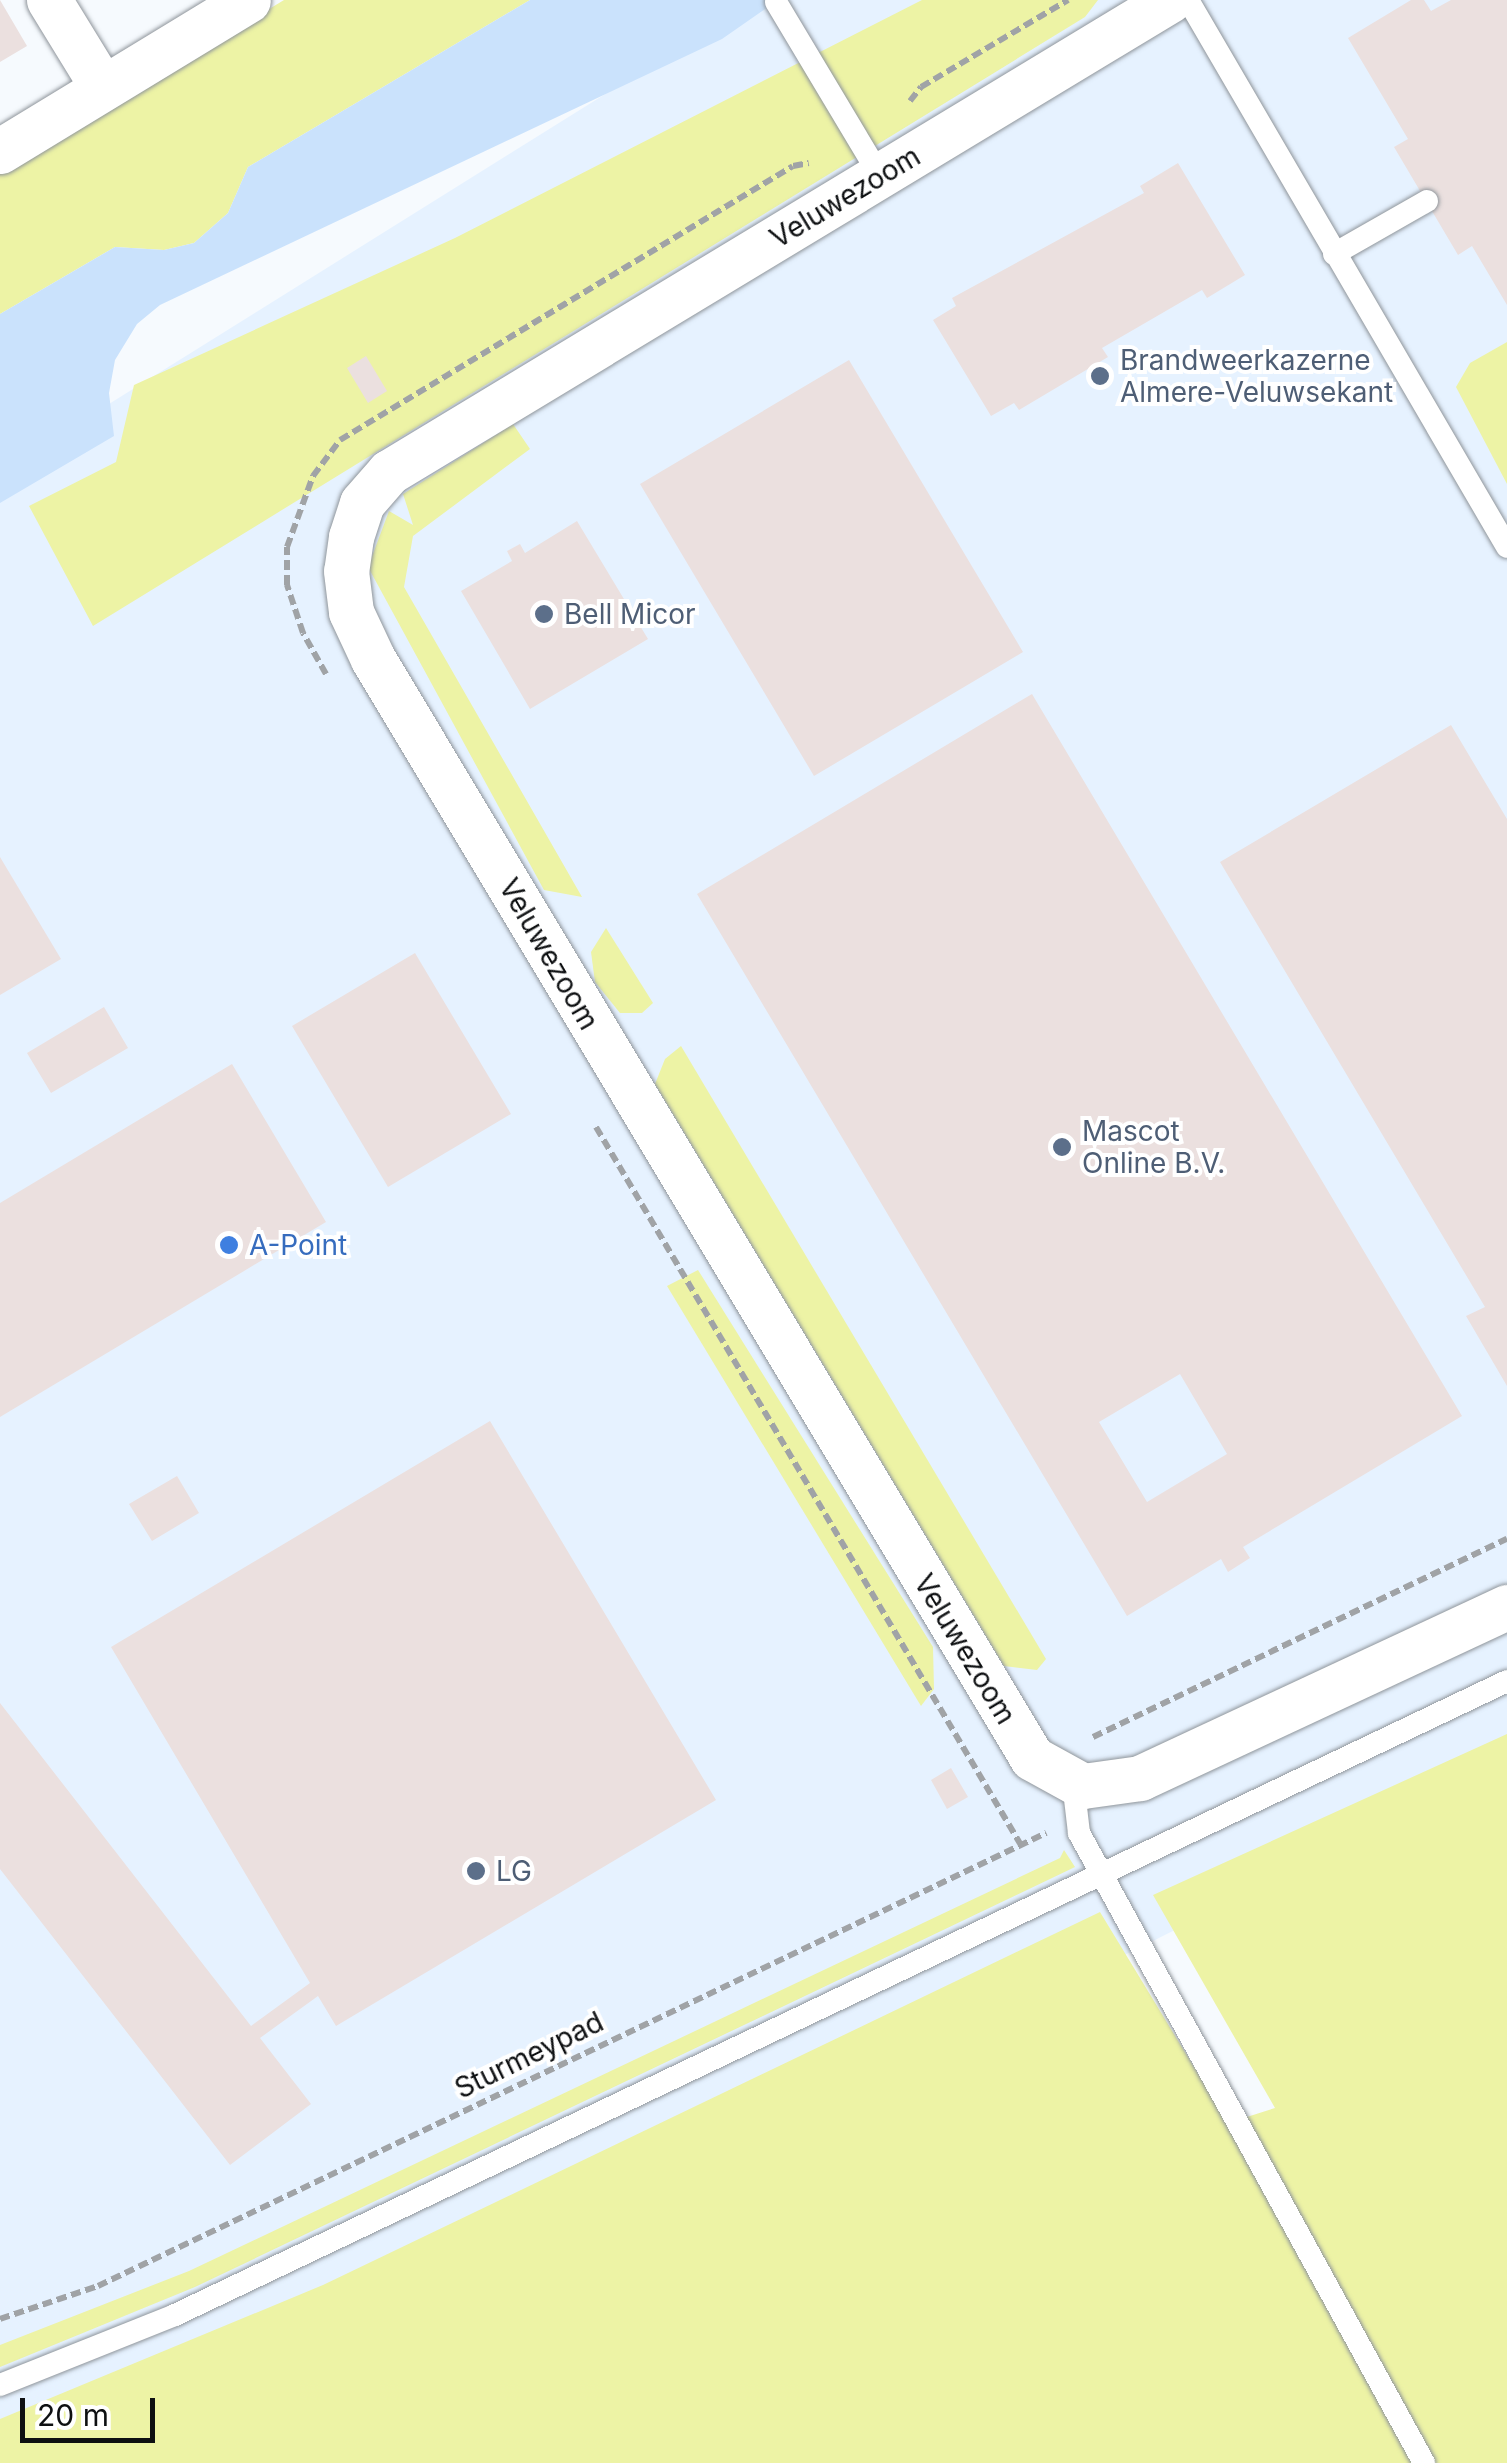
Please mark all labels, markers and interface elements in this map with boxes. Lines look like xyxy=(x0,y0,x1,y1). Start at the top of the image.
street label: Veluwezoom xyxy=(764,139,926,255)
place label: Brandweerkazerne Almere-Veluwsekant xyxy=(1120,343,1393,409)
marker: Brandweerkazerne Almere-Veluwsekant xyxy=(1089,365,1111,387)
place label: Bell Micor xyxy=(564,597,695,631)
marker: Bell Micor xyxy=(533,603,555,625)
street label: Veluwezoom xyxy=(492,872,606,1036)
place label: Mascot Online B.V. xyxy=(1082,1114,1225,1180)
marker: Mascot Online B.V. xyxy=(1051,1136,1073,1158)
place label: A-Point xyxy=(249,1228,347,1262)
marker: A-Point xyxy=(218,1234,240,1256)
street label: Veluwezoom xyxy=(907,1568,1023,1730)
place label: LG xyxy=(496,1854,532,1888)
marker: LG xyxy=(465,1860,487,1882)
street label: Sturmeypad xyxy=(449,2005,609,2105)
scale bar xyxy=(25,2378,160,2440)
text: 20 m xyxy=(37,2397,109,2433)

